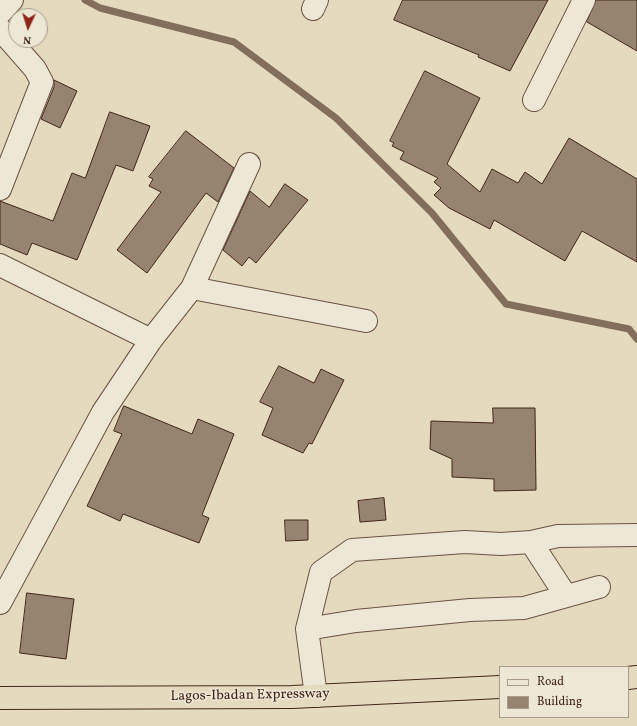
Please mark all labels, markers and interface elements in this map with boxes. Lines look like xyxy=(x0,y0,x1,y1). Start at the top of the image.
north arrow xyxy=(8,8,48,48)
text: N xyxy=(23,32,32,47)
legend xyxy=(499,666,629,718)
text: Road xyxy=(537,674,564,690)
street label: Lagos-Ibadan Expressway xyxy=(170,686,330,706)
text: Building xyxy=(537,694,582,710)

